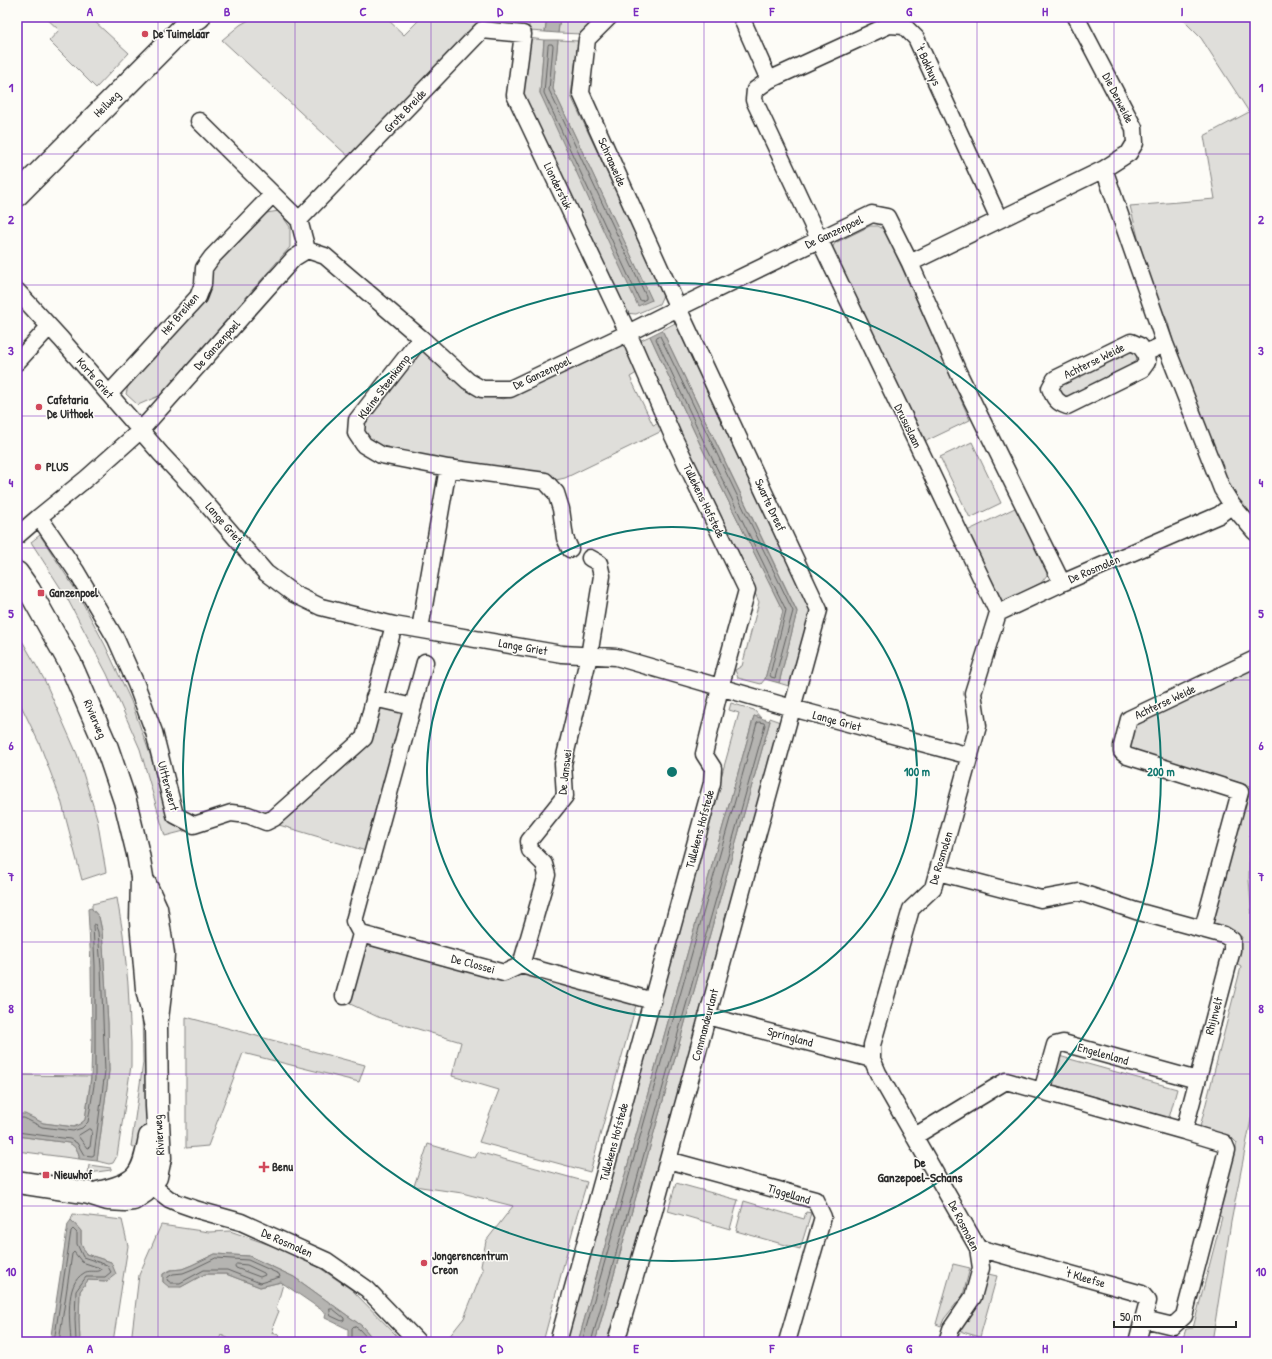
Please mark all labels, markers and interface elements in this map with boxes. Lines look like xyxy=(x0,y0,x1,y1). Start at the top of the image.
text: A xyxy=(87,2,94,20)
text: B xyxy=(224,2,231,20)
text: C xyxy=(359,2,367,20)
text: D xyxy=(497,2,504,20)
text: E xyxy=(633,2,639,20)
text: F xyxy=(769,2,776,20)
text: G xyxy=(906,2,913,20)
text: H xyxy=(1042,2,1048,20)
text: I xyxy=(1180,2,1184,20)
place label: De Tuimelaar xyxy=(153,25,210,42)
marker: De Tuimelaar xyxy=(140,29,150,39)
street label: 't Bakhuys xyxy=(911,41,946,89)
street label: Die Denweide xyxy=(1099,70,1138,126)
text: 1 xyxy=(9,78,14,96)
text: 1 xyxy=(1259,78,1264,96)
street label: Grote Breide xyxy=(380,85,430,136)
street label: Heilweg xyxy=(89,86,124,121)
street label: Schraaweide xyxy=(594,135,631,189)
street label: Lionderstuk xyxy=(540,160,577,212)
text: 2 xyxy=(8,210,15,228)
street label: De Ganzenpoel xyxy=(802,210,866,252)
text: 2 xyxy=(1258,210,1265,228)
street label: Het Breiken xyxy=(157,289,203,338)
street label: De Ganzenpoel xyxy=(189,315,244,374)
street label: Achterse Weide xyxy=(1061,338,1127,383)
text: 3 xyxy=(8,341,14,359)
text: 3 xyxy=(1258,341,1264,359)
street label: Kleine Steenkamp xyxy=(353,351,414,423)
street label: De Ganzenpoel xyxy=(510,351,574,393)
street label: Korte Griet xyxy=(73,353,119,403)
place label: Cafetaria De Uithoek xyxy=(47,391,93,422)
street label: Drususlaan xyxy=(890,401,926,451)
marker: Cafetaria De Uithoek xyxy=(34,402,44,412)
place label: PLUS xyxy=(46,458,69,475)
street label: Tullekens Hofstede xyxy=(679,461,730,541)
marker: PLUS xyxy=(33,462,43,472)
text: 4 xyxy=(9,473,14,491)
text: 4 xyxy=(1259,473,1264,491)
street label: Swarte Dreef xyxy=(751,476,790,534)
street label: Lange Griet xyxy=(202,498,248,548)
street label: De Rosmolen xyxy=(1065,550,1122,587)
place label: Ganzenpoel xyxy=(49,584,99,602)
marker: Ganzenpoel xyxy=(36,588,46,598)
text: 5 xyxy=(8,604,14,622)
text: 5 xyxy=(1258,604,1264,622)
street label: Lange Griet xyxy=(497,634,550,659)
street label: Achterse Weide xyxy=(1131,680,1198,723)
street label: Rivierweg xyxy=(80,697,111,741)
street label: Lange Griet xyxy=(811,706,864,735)
text: 6 xyxy=(8,736,14,754)
text: 6 xyxy=(1258,736,1264,754)
street label: De Janswei xyxy=(553,748,576,796)
street label: Uitterweert xyxy=(154,759,183,813)
text: 100 m xyxy=(904,763,930,780)
text: 200 m xyxy=(1147,763,1175,780)
centre of rings xyxy=(665,765,679,779)
street label: Tullekens Hofstede xyxy=(681,787,718,870)
street label: De Rosmolen xyxy=(924,829,957,886)
text: 7 xyxy=(7,867,15,885)
text: 7 xyxy=(1257,867,1265,885)
street label: De Clossei xyxy=(449,950,497,977)
street label: Commandeurlant xyxy=(687,986,723,1063)
street label: Rhijnvelt xyxy=(1200,994,1227,1037)
text: 8 xyxy=(8,999,14,1017)
text: 8 xyxy=(1258,999,1264,1017)
street label: Springland xyxy=(765,1022,815,1051)
street label: Engelenland xyxy=(1076,1038,1131,1069)
street label: Tullekens Hofstede xyxy=(595,1100,632,1183)
street label: Rivierweg xyxy=(149,1114,168,1156)
text: 9 xyxy=(9,1130,14,1148)
text: 9 xyxy=(1259,1130,1264,1148)
district label: De Ganzepoel-Schans xyxy=(877,1153,963,1187)
place label: Benu xyxy=(272,1158,293,1175)
marker: Benu xyxy=(259,1162,269,1172)
place label: Nieuwhof xyxy=(54,1166,93,1183)
marker: Nieuwhof xyxy=(41,1170,51,1180)
street label: Tiggelland xyxy=(766,1179,813,1208)
street label: De Rosmolen xyxy=(944,1198,984,1254)
street label: De Rosmolen xyxy=(259,1224,316,1261)
place label: Jongerencentrum Creon xyxy=(432,1247,508,1278)
marker: Jongerencentrum Creon xyxy=(419,1258,429,1268)
text: 10 xyxy=(6,1262,16,1280)
text: 10 xyxy=(1256,1262,1266,1280)
street label: 't Kleefse xyxy=(1063,1264,1108,1291)
scale bar xyxy=(1114,1303,1236,1329)
text: 50 m xyxy=(1120,1308,1141,1325)
text: A xyxy=(87,1339,94,1357)
text: B xyxy=(224,1339,231,1357)
text: C xyxy=(359,1339,367,1357)
text: D xyxy=(497,1339,504,1357)
text: E xyxy=(633,1339,639,1357)
text: F xyxy=(769,1339,776,1357)
text: G xyxy=(906,1339,913,1357)
text: H xyxy=(1042,1339,1048,1357)
text: I xyxy=(1180,1339,1184,1357)

